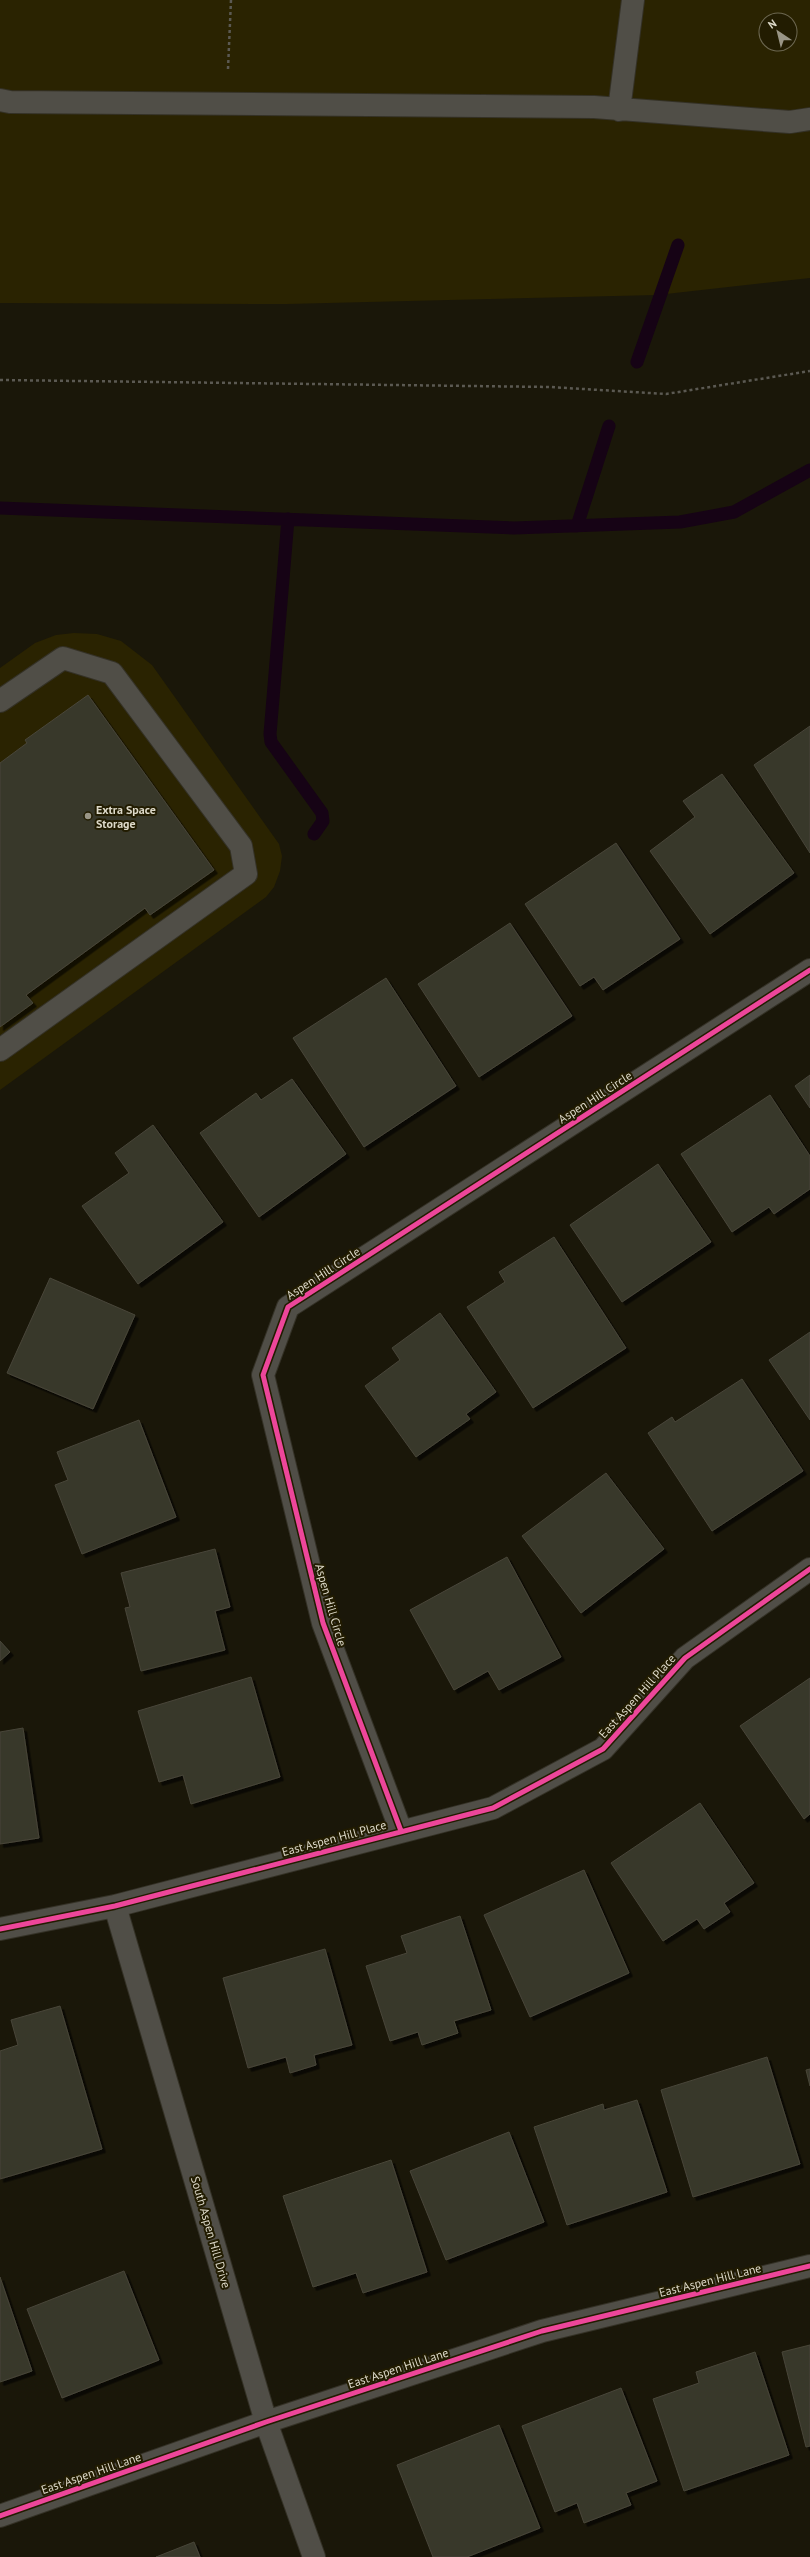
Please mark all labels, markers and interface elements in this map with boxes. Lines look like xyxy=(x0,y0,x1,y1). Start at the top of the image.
north arrow xyxy=(758,12,798,52)
text: N xyxy=(765,16,779,32)
place label: Extra Space Storage xyxy=(96,802,156,831)
marker: Extra Space Storage xyxy=(83,811,93,821)
street label: Aspen Hill Circle xyxy=(555,1068,635,1126)
street label: Aspen Hill Circle xyxy=(283,1244,363,1302)
street label: Aspen Hill Circle xyxy=(312,1562,350,1648)
street label: East Aspen Hill Place xyxy=(595,1651,679,1741)
street label: East Aspen Hill Place xyxy=(280,1817,388,1859)
street label: South Aspen Hill Drive xyxy=(188,2174,234,2290)
street label: East Aspen Hill Lane xyxy=(657,2260,763,2300)
street label: East Aspen Hill Lane xyxy=(346,2345,450,2391)
street label: East Aspen Hill Lane xyxy=(39,2449,143,2497)

